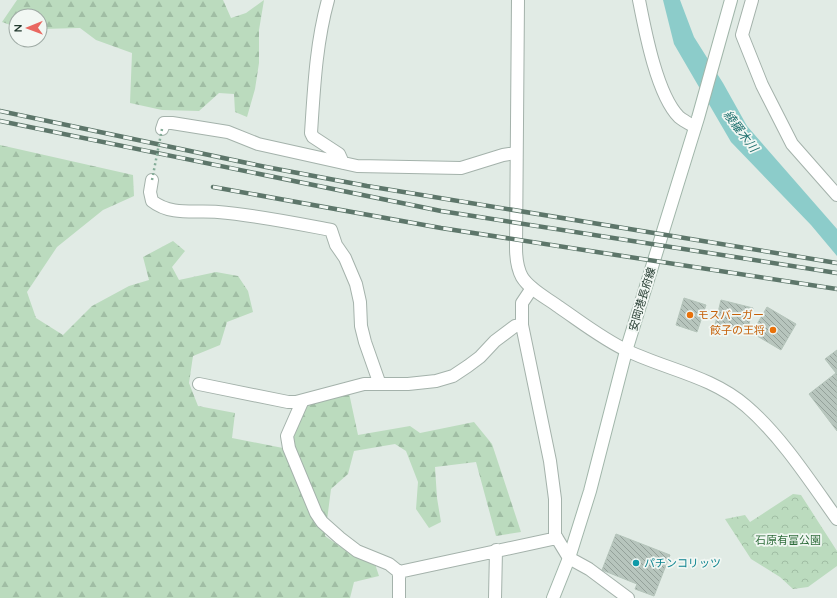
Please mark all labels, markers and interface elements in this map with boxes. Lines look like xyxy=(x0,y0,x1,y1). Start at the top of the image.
north arrow xyxy=(8,8,48,48)
text: N xyxy=(11,24,25,32)
water label: 綾羅木川 xyxy=(721,107,763,156)
street label: 安岡港長府線 xyxy=(626,265,658,333)
place label: モスバーガー xyxy=(698,308,764,322)
marker: モスバーガー xyxy=(685,310,695,320)
place label: 餃子の王将 xyxy=(710,323,765,337)
marker: 餃子の王将 xyxy=(768,325,778,335)
park label: 石原有富公園 xyxy=(755,533,821,547)
place label: パチンコリッツ xyxy=(644,556,721,570)
marker: パチンコリッツ xyxy=(631,558,641,568)

